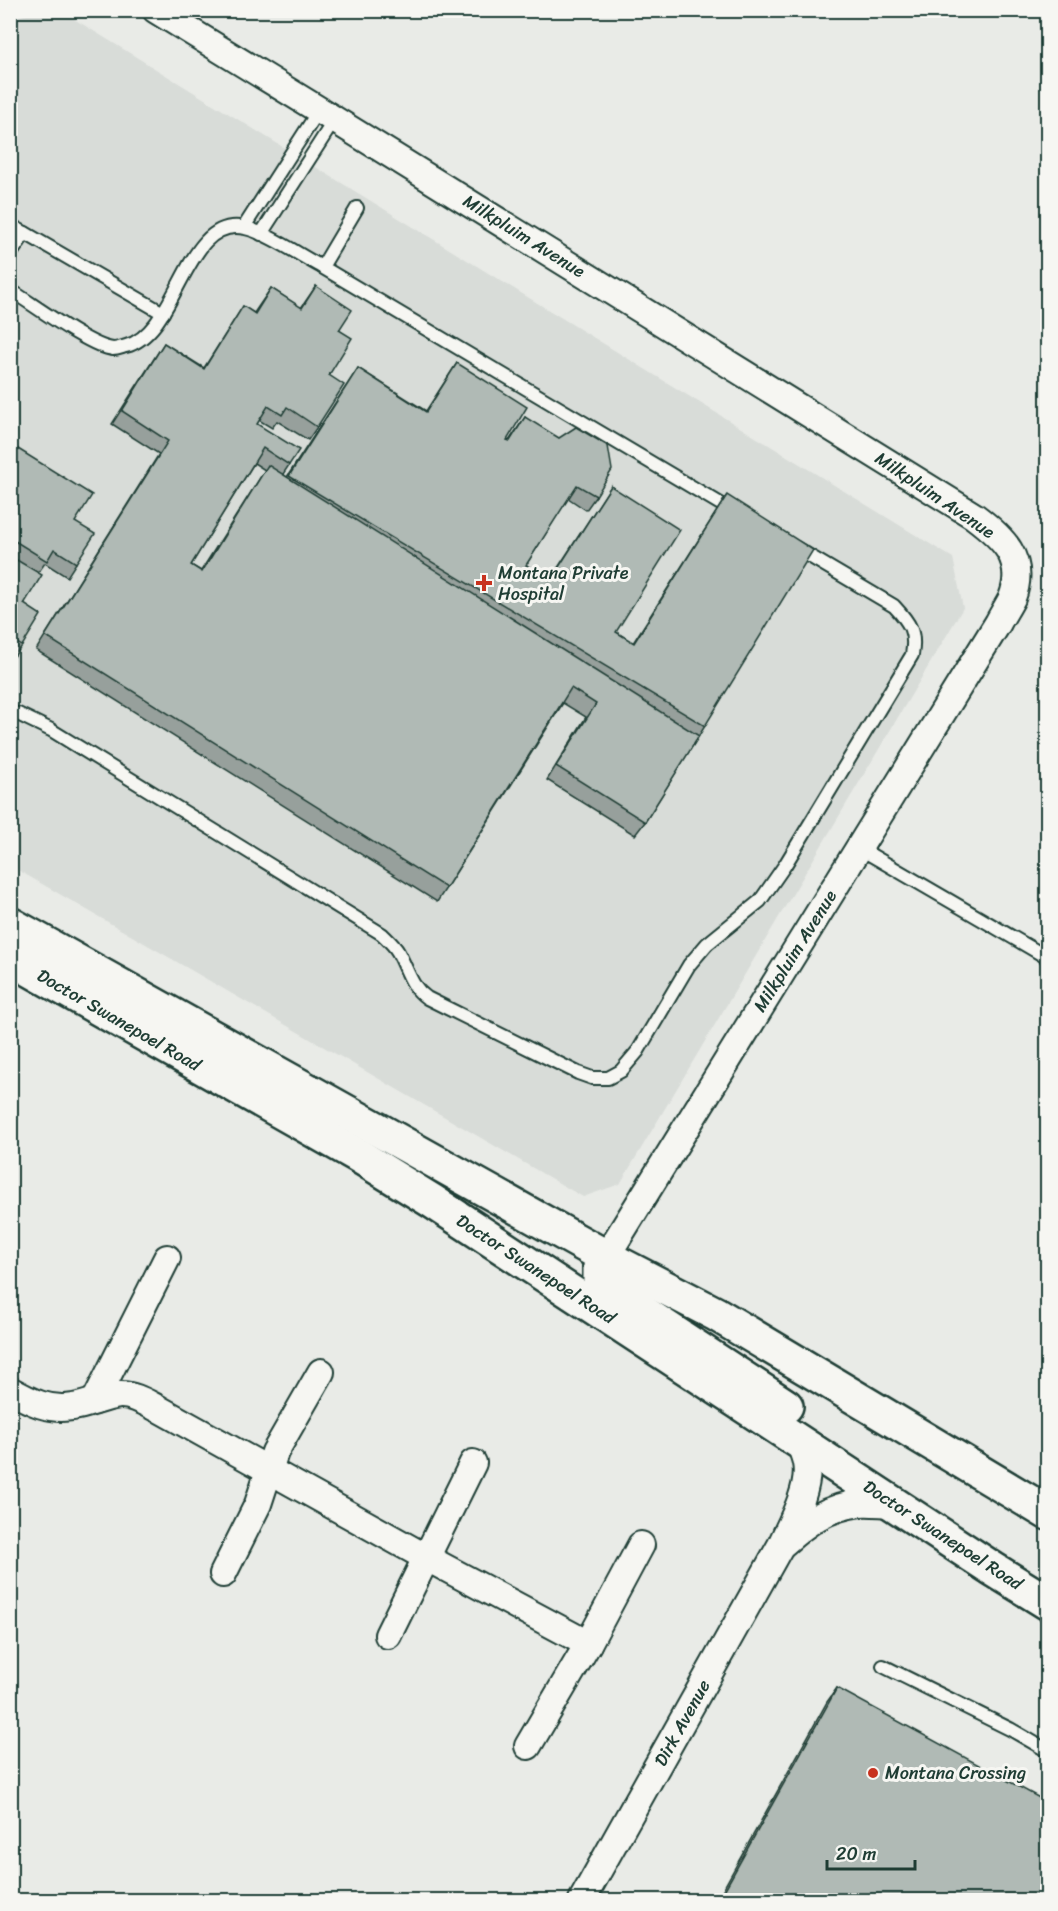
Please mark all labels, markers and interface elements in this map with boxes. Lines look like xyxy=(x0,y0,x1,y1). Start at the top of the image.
street label: Milkpluim Avenue xyxy=(456,185,592,287)
street label: Milkpluim Avenue xyxy=(868,443,1002,547)
place label: Montana Private Hospital xyxy=(498,557,629,610)
marker: Montana Private Hospital xyxy=(475,574,493,592)
street label: Milkpluim Avenue xyxy=(744,883,846,1019)
street label: Doctor Swanepoel Road xyxy=(31,960,209,1081)
street label: Doctor Swanepoel Road xyxy=(450,1205,624,1334)
street label: Doctor Swanepoel Road xyxy=(857,1471,1031,1600)
street label: Dirk Avenue xyxy=(645,1674,719,1772)
place label: Montana Crossing xyxy=(885,1757,1026,1789)
marker: Montana Crossing xyxy=(866,1766,880,1780)
scale bar xyxy=(827,1833,916,1871)
text: 20 m xyxy=(836,1838,876,1870)

